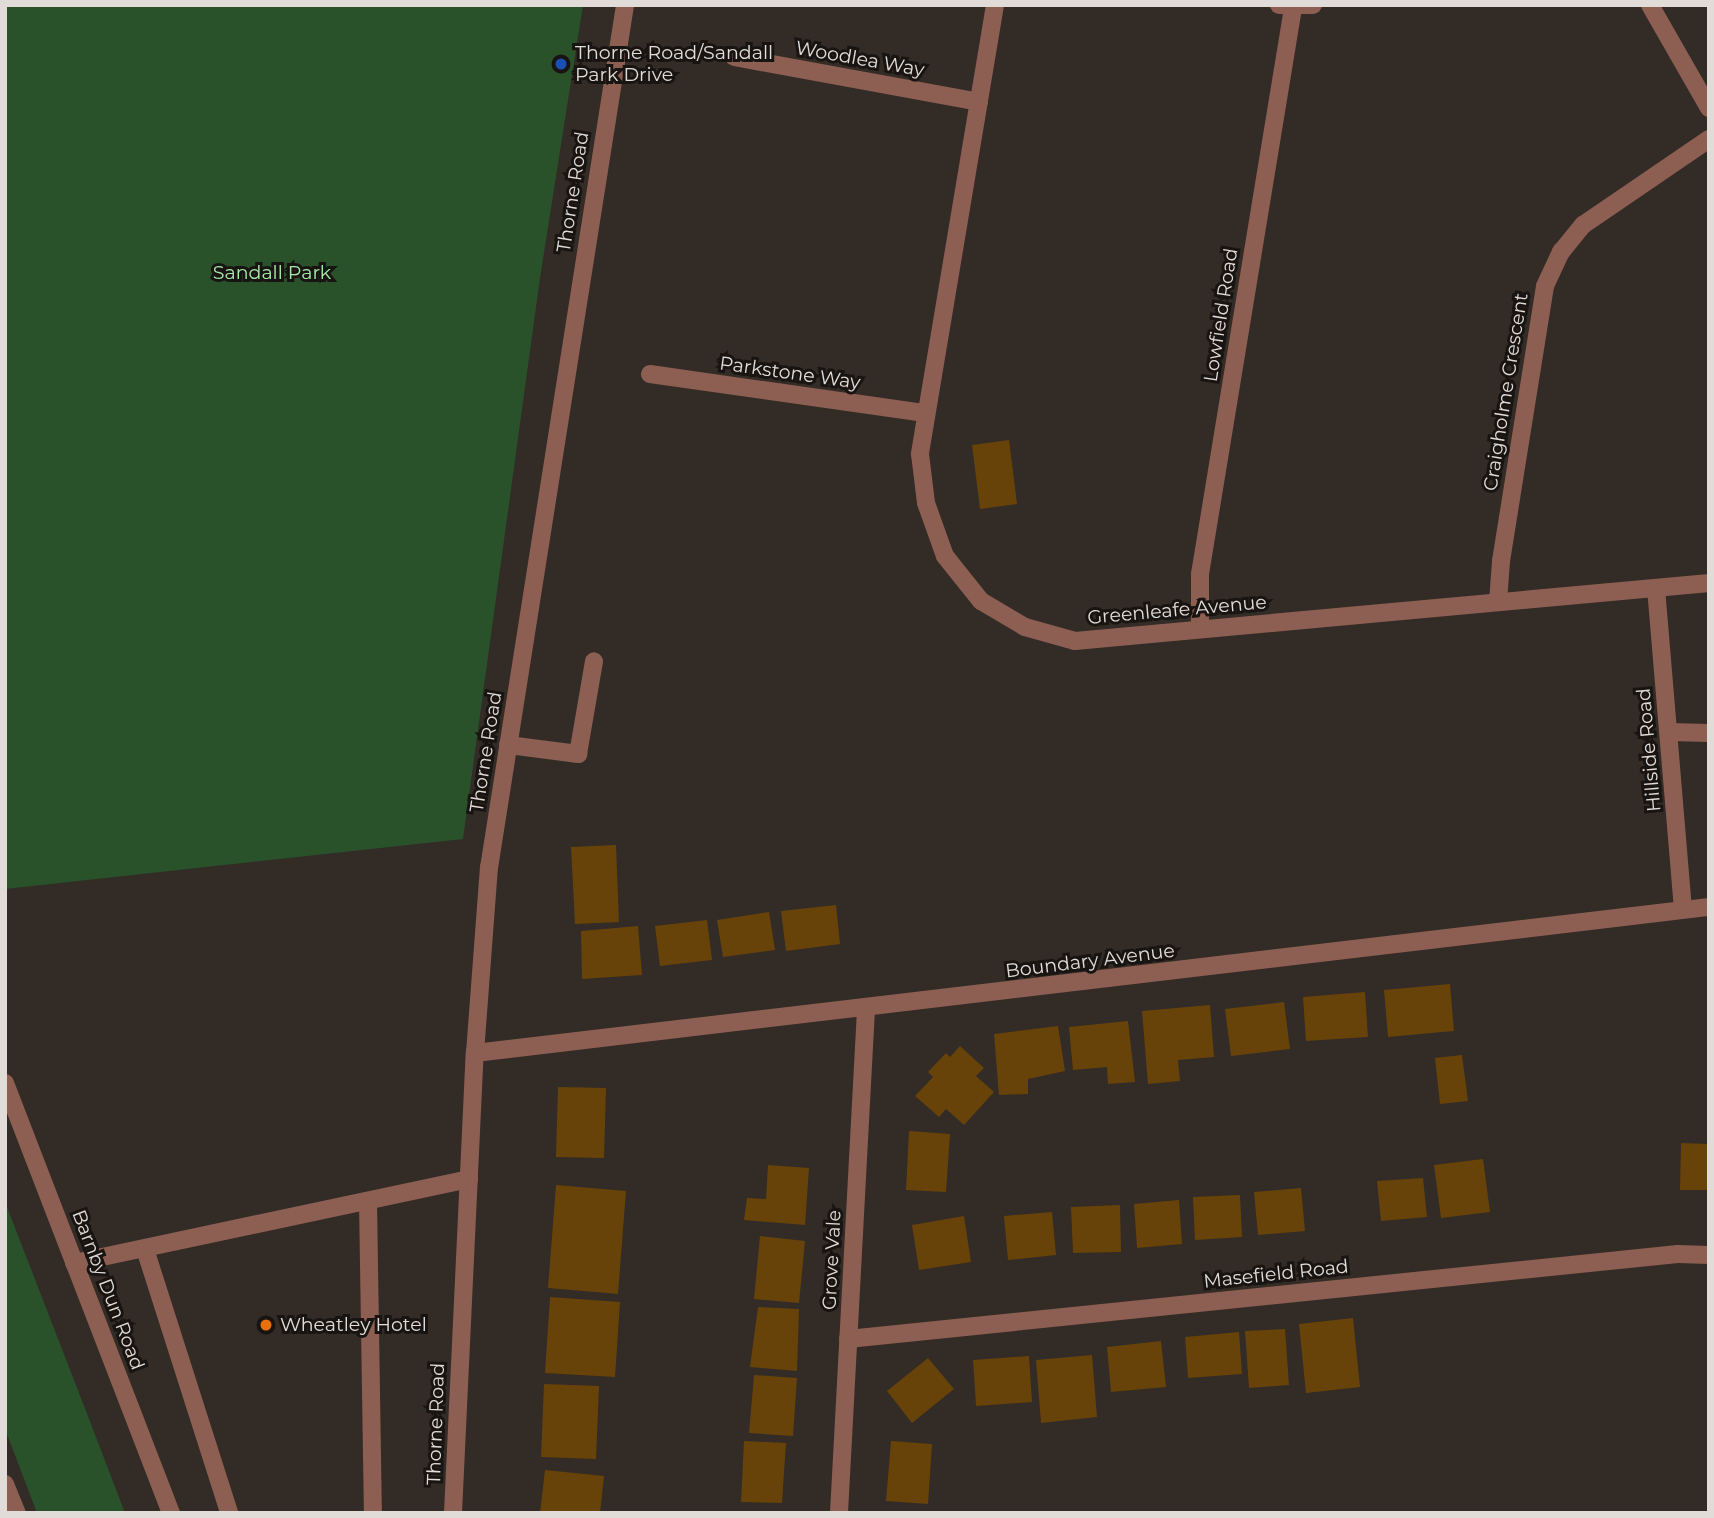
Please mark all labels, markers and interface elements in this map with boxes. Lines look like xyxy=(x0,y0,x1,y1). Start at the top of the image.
street label: Woodlea Way xyxy=(794,36,926,82)
place label: Thorne Road/Sandall Park Drive xyxy=(575,42,773,86)
marker: Thorne Road/Sandall Park Drive xyxy=(553,56,569,72)
street label: Thorne Road xyxy=(552,130,594,254)
street label: Lowfield Road xyxy=(1199,246,1243,384)
park label: Sandall Park xyxy=(213,262,331,284)
street label: Craigholme Crescent xyxy=(1479,291,1533,493)
street label: Parkstone Way xyxy=(718,352,862,394)
street label: Greenleafe Avenue xyxy=(1086,591,1268,629)
street label: Hillside Road xyxy=(1632,687,1666,813)
street label: Thorne Road xyxy=(465,690,507,814)
street label: Boundary Avenue xyxy=(1004,939,1176,983)
street label: Barnby Dun Road xyxy=(67,1207,149,1373)
street label: Grove Vale xyxy=(818,1209,846,1311)
street label: Masefield Road xyxy=(1202,1255,1350,1293)
place label: Wheatley Hotel xyxy=(280,1314,427,1336)
marker: Wheatley Hotel xyxy=(258,1317,274,1333)
street label: Thorne Road xyxy=(422,1363,450,1485)

